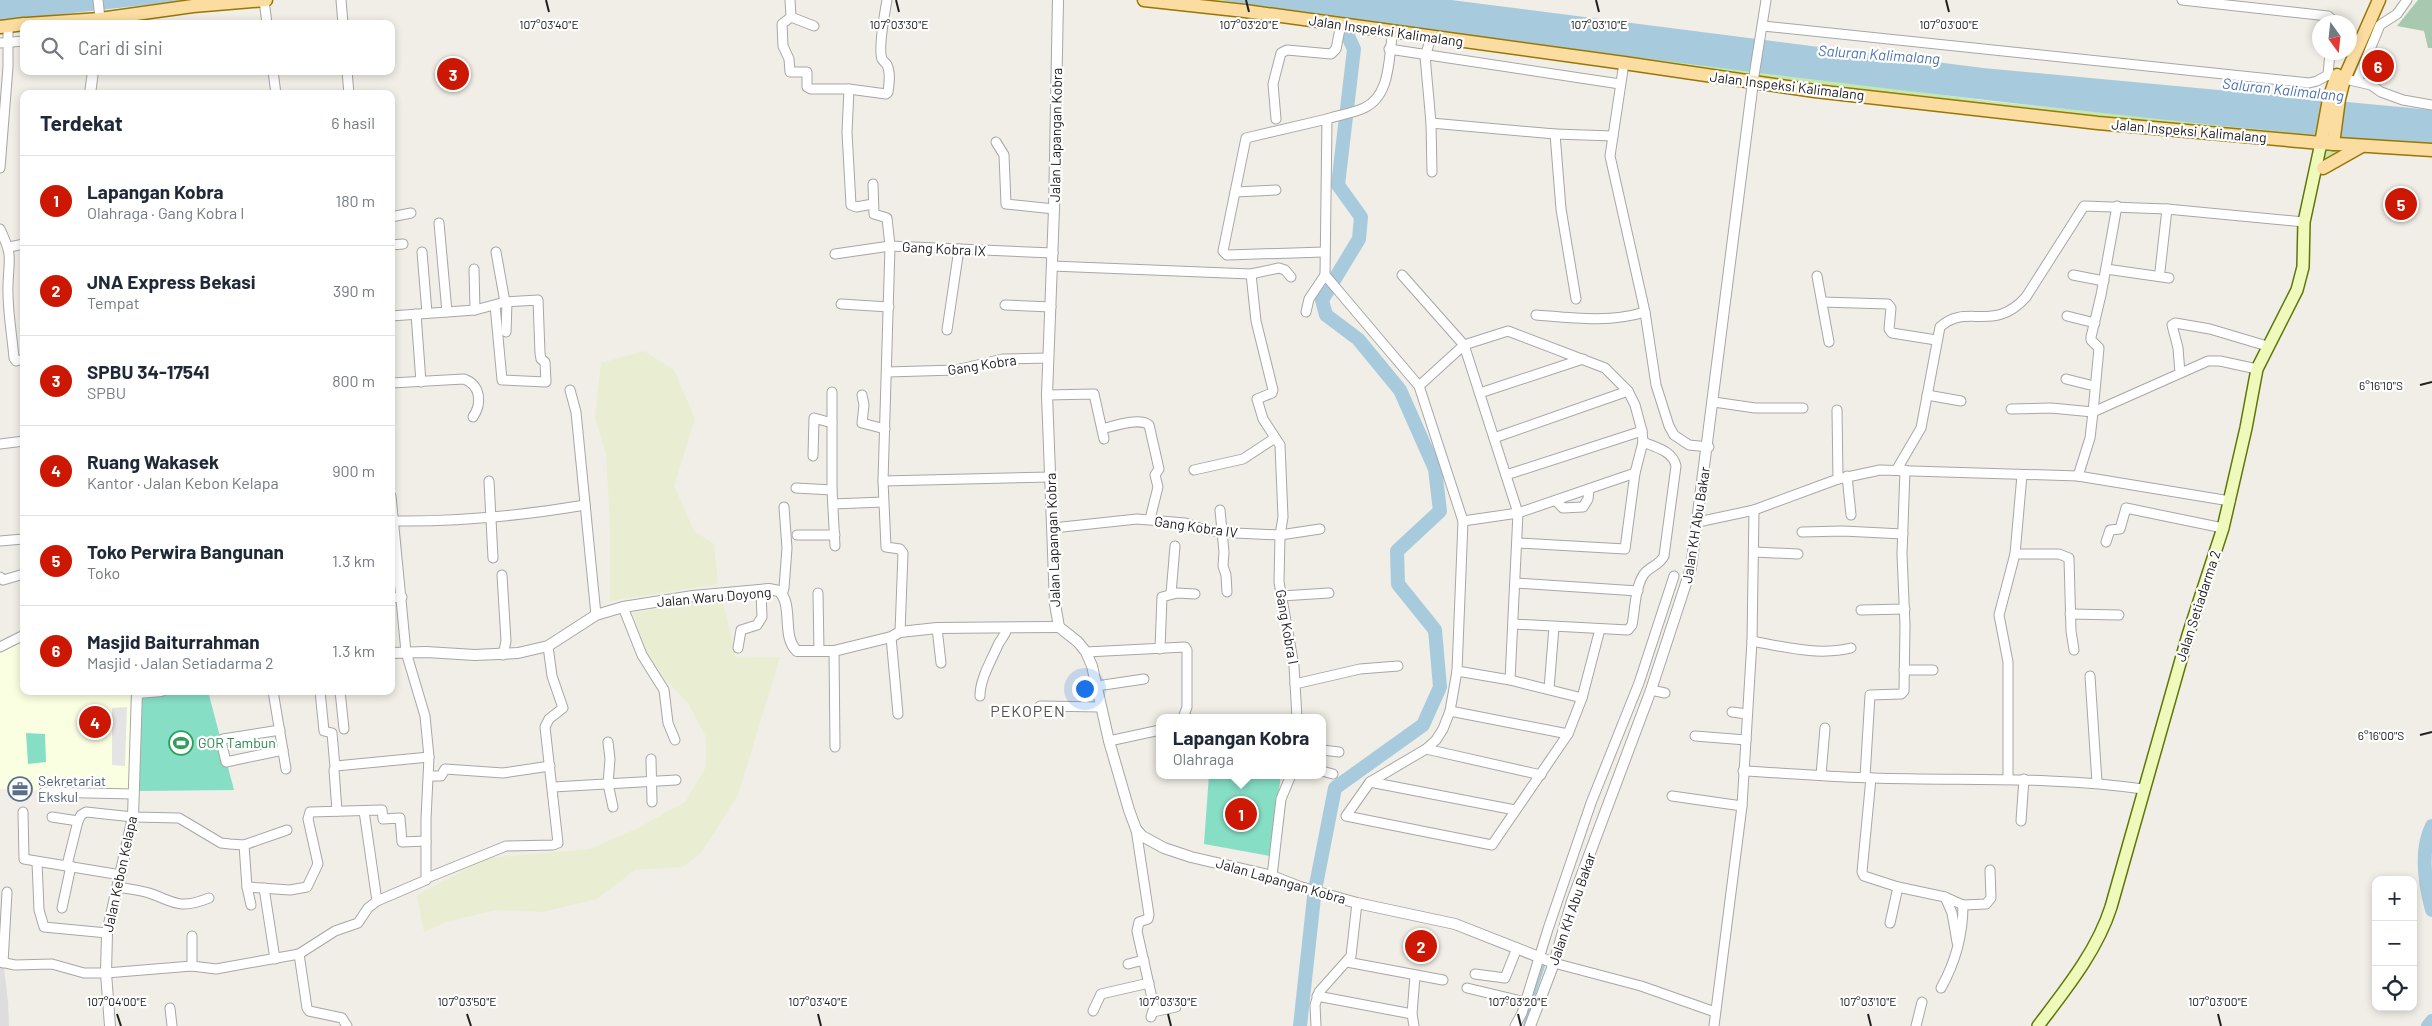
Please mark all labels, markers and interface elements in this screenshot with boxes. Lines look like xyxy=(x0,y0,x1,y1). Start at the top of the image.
street label: Jalan Inspeksi Kalimalang xyxy=(1308,11,1464,50)
north arrow xyxy=(2312,15,2357,60)
text: 107°03'40"E xyxy=(519,17,579,31)
text: 107°03'30"E xyxy=(869,17,929,31)
text: 107°03'20"E xyxy=(1219,17,1279,31)
text: 107°03'10"E xyxy=(1570,17,1628,31)
text: 107°03'00"E xyxy=(1919,17,1979,31)
search box xyxy=(20,20,395,75)
icon: search xyxy=(38,34,66,62)
text: Cari di sini xyxy=(78,36,163,59)
water label: Saluran Kalimalang xyxy=(1818,41,1941,67)
pin: 6 xyxy=(2362,47,2394,85)
pin: 3 xyxy=(437,55,469,93)
street label: Jalan Lapangan Kobra xyxy=(1046,68,1065,202)
street label: Jalan Inspeksi Kalimalang xyxy=(1709,68,1865,103)
water label: Saluran Kalimalang xyxy=(2222,74,2345,104)
text: Terdekat xyxy=(40,110,123,135)
text: 6 hasil xyxy=(331,113,375,132)
street label: Jalan Inspeksi Kalimalang xyxy=(2111,115,2267,146)
text: Lapangan Kobra xyxy=(87,180,224,203)
pin: 5 xyxy=(2385,185,2417,223)
text: 1 xyxy=(53,191,59,210)
text: 180 m xyxy=(336,191,375,210)
text: Olahraga · Gang Kobra I xyxy=(87,203,244,222)
street label: Gang Kobra IX xyxy=(902,238,986,259)
text: JNA Express Bekasi xyxy=(87,270,256,293)
text: 2 xyxy=(52,281,60,300)
text: 390 m xyxy=(333,281,375,300)
text: Tempat xyxy=(87,293,140,312)
street label: Gang Kobra xyxy=(946,351,1017,378)
text: SPBU 34-17541 xyxy=(87,360,210,383)
text: 3 xyxy=(52,371,60,390)
text: 800 m xyxy=(332,371,375,390)
text: 6°16'10"S xyxy=(2359,378,2403,392)
text: SPBU xyxy=(87,383,126,402)
text: Ruang Wakasek xyxy=(87,450,219,473)
text: 4 xyxy=(51,461,61,480)
text: 900 m xyxy=(332,461,375,480)
street label: Jalan KH Abu Bakar xyxy=(1678,465,1713,584)
text: Kantor · Jalan Kebon Kelapa xyxy=(87,473,279,492)
street label: Jalan Lapangan Kobra xyxy=(1042,473,1063,607)
street label: Gang Kobra IV xyxy=(1153,512,1239,541)
text: Toko Perwira Bangunan xyxy=(87,540,284,563)
street label: Jalan Setiadarma 2 xyxy=(2171,548,2224,664)
text: 5 xyxy=(52,551,60,570)
text: 1.3 km xyxy=(332,551,375,570)
text: Toko xyxy=(87,563,120,582)
street label: Jalan Waru Doyong xyxy=(656,583,772,610)
street label: Gang Kobra I xyxy=(1273,588,1302,666)
text: Masjid Baiturrahman xyxy=(87,630,260,653)
text: 6 xyxy=(52,641,60,660)
text: 1.3 km xyxy=(332,641,375,660)
text: Masjid · Jalan Setiadarma 2 xyxy=(87,653,274,672)
your location xyxy=(1072,676,1098,702)
district label: PEKOPEN xyxy=(990,701,1066,720)
pin: 4 xyxy=(79,703,111,741)
popup xyxy=(1156,714,1326,779)
text: Lapangan Kobra xyxy=(1173,726,1309,749)
text: 6°16'00"S xyxy=(2358,728,2404,742)
sports icon: GOR Tambun xyxy=(168,730,194,756)
place label: GOR Tambun xyxy=(198,734,276,751)
text: Olahraga xyxy=(1173,749,1234,768)
place label: Sekretariat Ekskul xyxy=(38,772,106,805)
office icon: Sekretariat Ekskul xyxy=(7,776,33,802)
pin: 1 xyxy=(1225,795,1257,833)
street label: Jalan Kebon Kelapa xyxy=(99,814,140,934)
street label: Jalan KH Abu Bakar xyxy=(1544,850,1599,967)
street label: Jalan Lapangan Kobra xyxy=(1214,854,1348,907)
map controls xyxy=(2372,876,2417,1011)
button: + xyxy=(2372,876,2417,921)
button: − xyxy=(2372,921,2417,966)
pin: 2 xyxy=(1405,927,1437,965)
button: locate xyxy=(2372,966,2417,1011)
text: 107°04'00"E xyxy=(87,994,147,1008)
text: 107°03'50"E xyxy=(437,994,497,1008)
text: 107°03'40"E xyxy=(788,994,848,1008)
text: 107°03'30"E xyxy=(1138,994,1198,1008)
text: 107°03'20"E xyxy=(1488,994,1548,1008)
text: 107°03'10"E xyxy=(1839,994,1897,1008)
text: 107°03'00"E xyxy=(2188,994,2248,1008)

